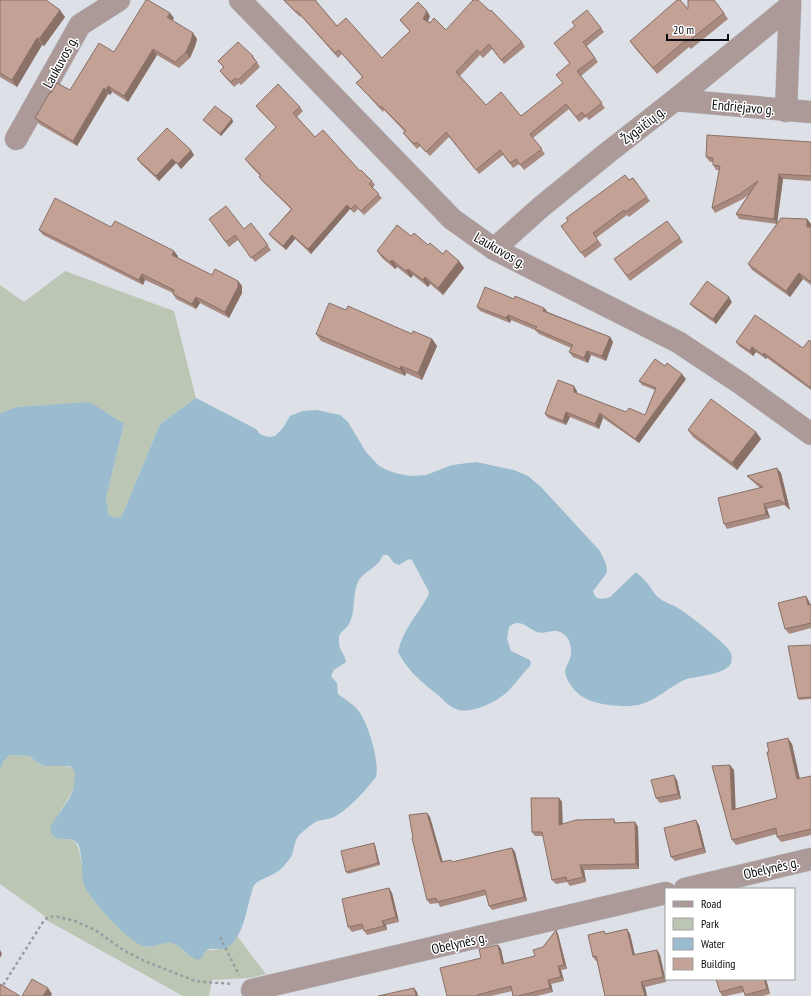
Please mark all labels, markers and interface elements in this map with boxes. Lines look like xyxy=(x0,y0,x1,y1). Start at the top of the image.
scale bar xyxy=(667,16,728,42)
text: 20 m xyxy=(673,22,694,37)
street label: Laukuvos g. xyxy=(38,33,82,91)
street label: Endriejavo g. xyxy=(711,95,775,119)
street label: Žygaičių g. xyxy=(617,102,669,148)
street label: Laukuvos g. xyxy=(471,228,529,272)
street label: Obelynės g. xyxy=(742,853,800,883)
legend xyxy=(665,888,795,980)
text: Road xyxy=(701,896,721,911)
text: Park xyxy=(701,916,719,931)
street label: Obelynės g. xyxy=(430,928,488,958)
text: Water xyxy=(701,936,726,951)
text: Building xyxy=(701,956,736,971)

